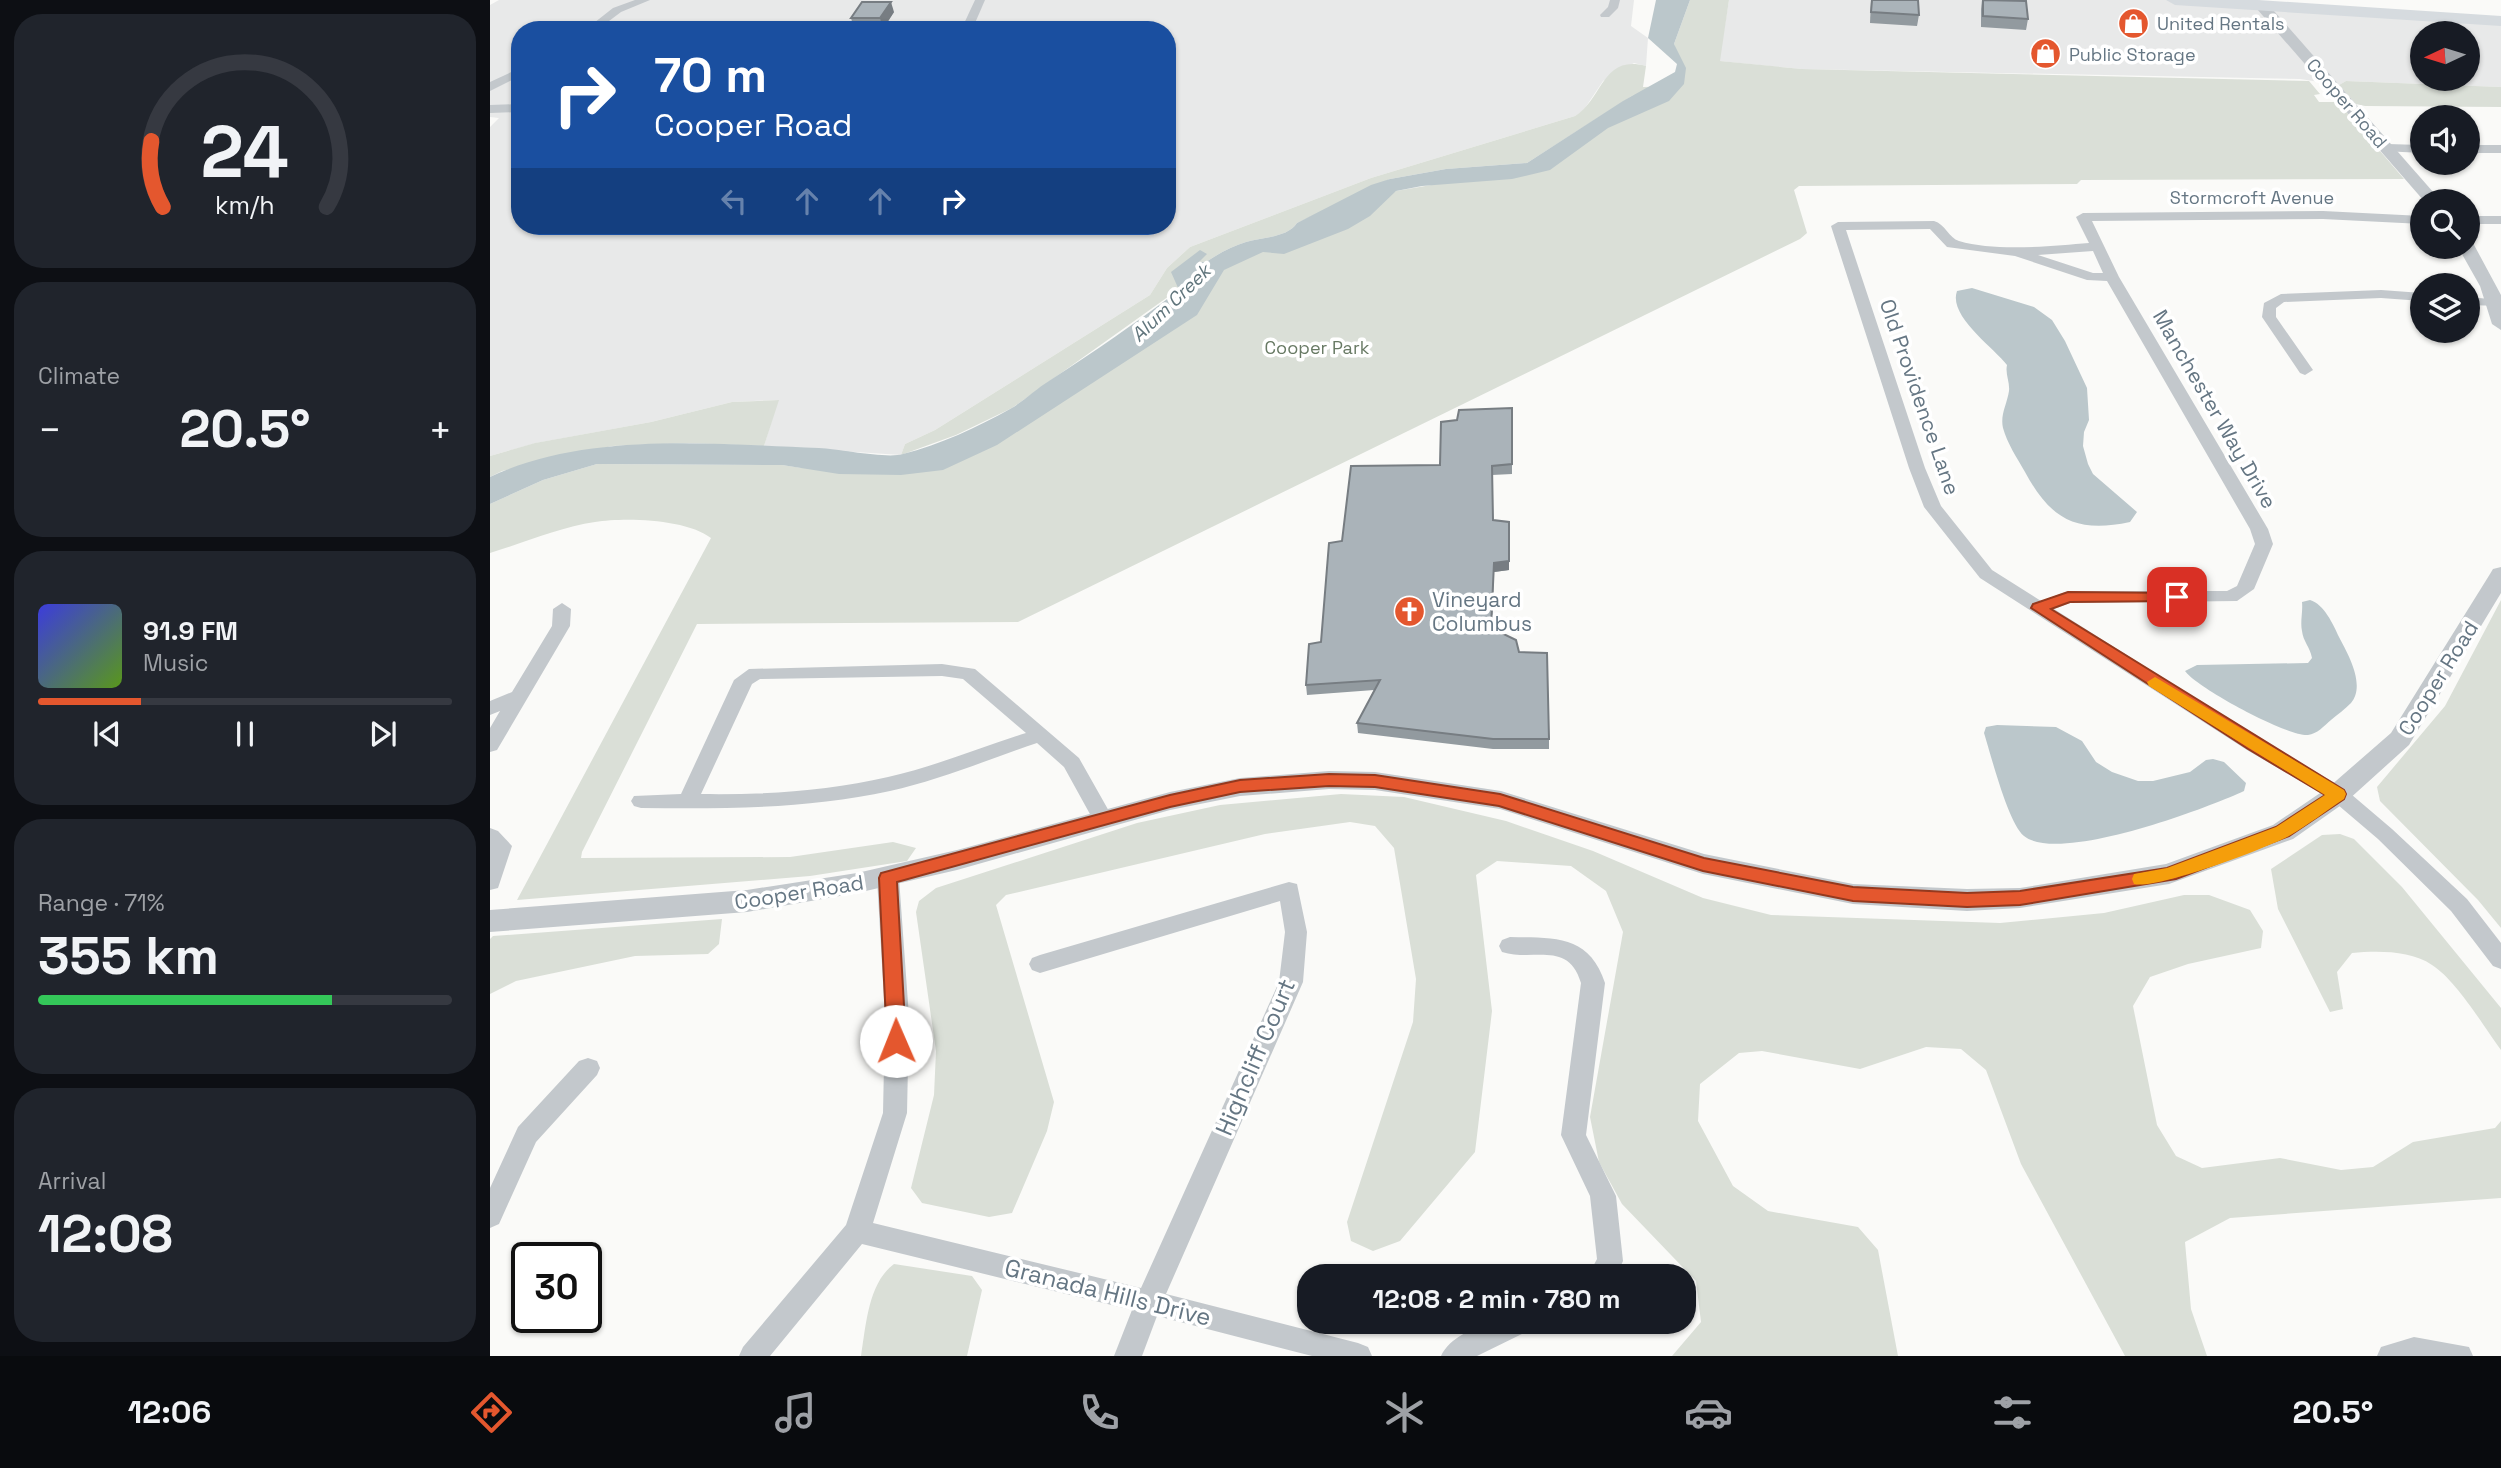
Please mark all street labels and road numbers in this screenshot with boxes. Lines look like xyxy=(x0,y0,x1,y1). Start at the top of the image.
street label: Cooper Road xyxy=(2302,53,2392,153)
street label: Stormcroft Avenue xyxy=(2170,186,2334,209)
street label: Old Providence Lane xyxy=(1874,296,1966,498)
street label: Manchester Way Drive xyxy=(2147,305,2283,513)
street label: Cooper Road xyxy=(2392,616,2484,740)
street label: Cooper Road xyxy=(733,868,865,916)
street label: Highcliff Court xyxy=(1208,974,1302,1140)
street label: Granada Hills Drive xyxy=(1002,1251,1214,1333)

